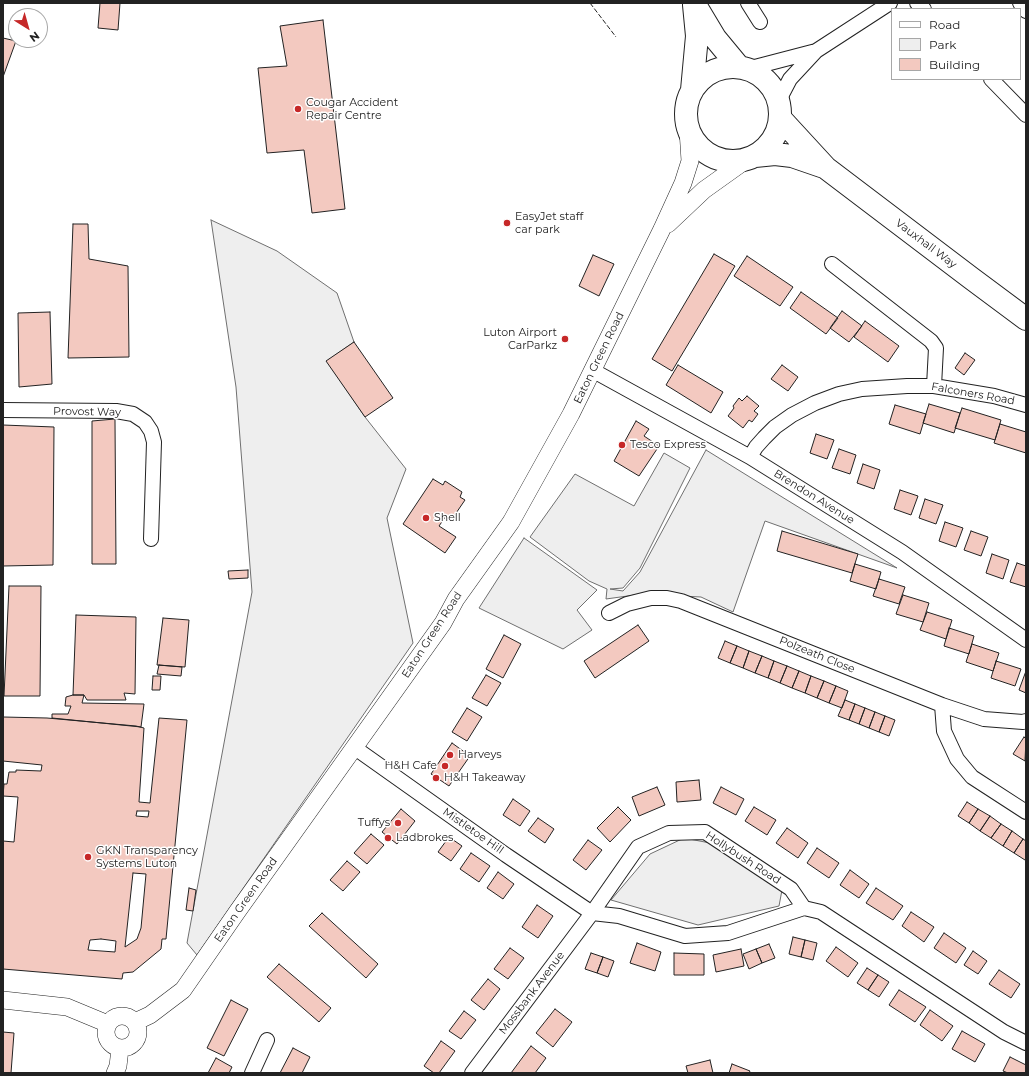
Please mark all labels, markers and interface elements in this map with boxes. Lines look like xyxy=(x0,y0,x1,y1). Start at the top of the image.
north arrow xyxy=(8,8,48,48)
legend xyxy=(891,8,1021,80)
text: Road xyxy=(929,17,960,32)
text: N xyxy=(27,29,42,45)
text: Park xyxy=(929,37,956,52)
text: Building xyxy=(929,57,980,72)
place label: Cougar Accident Repair Centre xyxy=(306,96,398,122)
marker: Cougar Accident Repair Centre xyxy=(293,104,303,114)
place label: EasyJet staff car park xyxy=(515,210,583,236)
street label: Vauxhall Way xyxy=(893,217,959,271)
marker: EasyJet staff car park xyxy=(502,218,512,228)
street label: Eaton Green Road xyxy=(571,310,627,406)
place label: Luton Airport CarParkz xyxy=(483,326,557,352)
marker: Luton Airport CarParkz xyxy=(560,334,570,344)
street label: Falconers Road xyxy=(930,380,1016,408)
street label: Provost Way xyxy=(53,405,121,419)
place label: Tesco Express xyxy=(630,438,706,452)
marker: Tesco Express xyxy=(617,440,627,450)
street label: Brendon Avenue xyxy=(771,467,857,527)
place label: Shell xyxy=(434,511,461,525)
marker: Shell xyxy=(421,513,431,523)
street label: Eaton Green Road xyxy=(399,589,465,681)
street label: Polzeath Close xyxy=(777,634,857,676)
place label: Harveys xyxy=(458,748,502,762)
marker: Harveys xyxy=(445,750,455,760)
place label: H&H Cafe xyxy=(384,759,437,773)
marker: H&H Cafe xyxy=(440,761,450,771)
place label: H&H Takeaway xyxy=(444,771,526,785)
marker: H&H Takeaway xyxy=(431,773,441,783)
street label: Mistletoe Hill xyxy=(440,805,506,857)
place label: Tuffys xyxy=(358,816,390,830)
marker: Tuffys xyxy=(393,818,403,828)
street label: Hollybush Road xyxy=(703,829,783,887)
place label: Ladbrokes xyxy=(396,831,453,845)
marker: Ladbrokes xyxy=(383,833,393,843)
place label: GKN Transparency Systems Luton xyxy=(96,844,198,870)
marker: GKN Transparency Systems Luton xyxy=(83,852,93,862)
street label: Eaton Green Road xyxy=(212,855,280,945)
street label: Mossbank Avenue xyxy=(497,949,567,1037)

